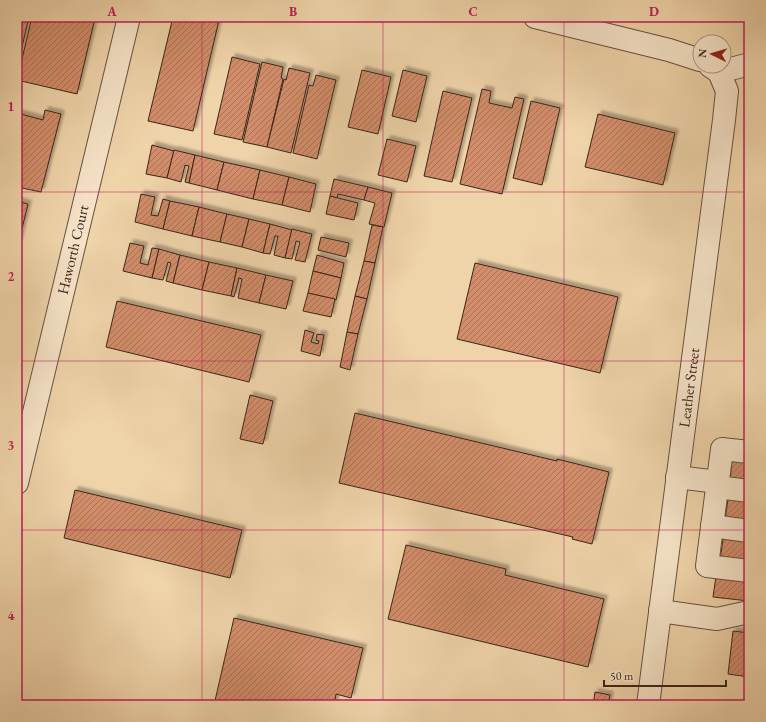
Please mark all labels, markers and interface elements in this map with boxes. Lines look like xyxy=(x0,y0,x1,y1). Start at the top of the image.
text: A xyxy=(106,3,117,20)
text: B xyxy=(289,3,297,20)
text: C xyxy=(468,3,478,20)
text: D xyxy=(649,3,659,20)
north arrow xyxy=(692,34,732,74)
text: N xyxy=(695,48,709,58)
text: 1 xyxy=(8,98,15,115)
street label: Haworth Court xyxy=(53,203,93,296)
text: 2 xyxy=(8,268,15,285)
street label: Leather Street xyxy=(674,346,703,428)
text: 3 xyxy=(8,437,15,454)
text: 4 xyxy=(8,607,15,624)
scale bar xyxy=(604,662,726,688)
text: 50 m xyxy=(610,668,634,684)

